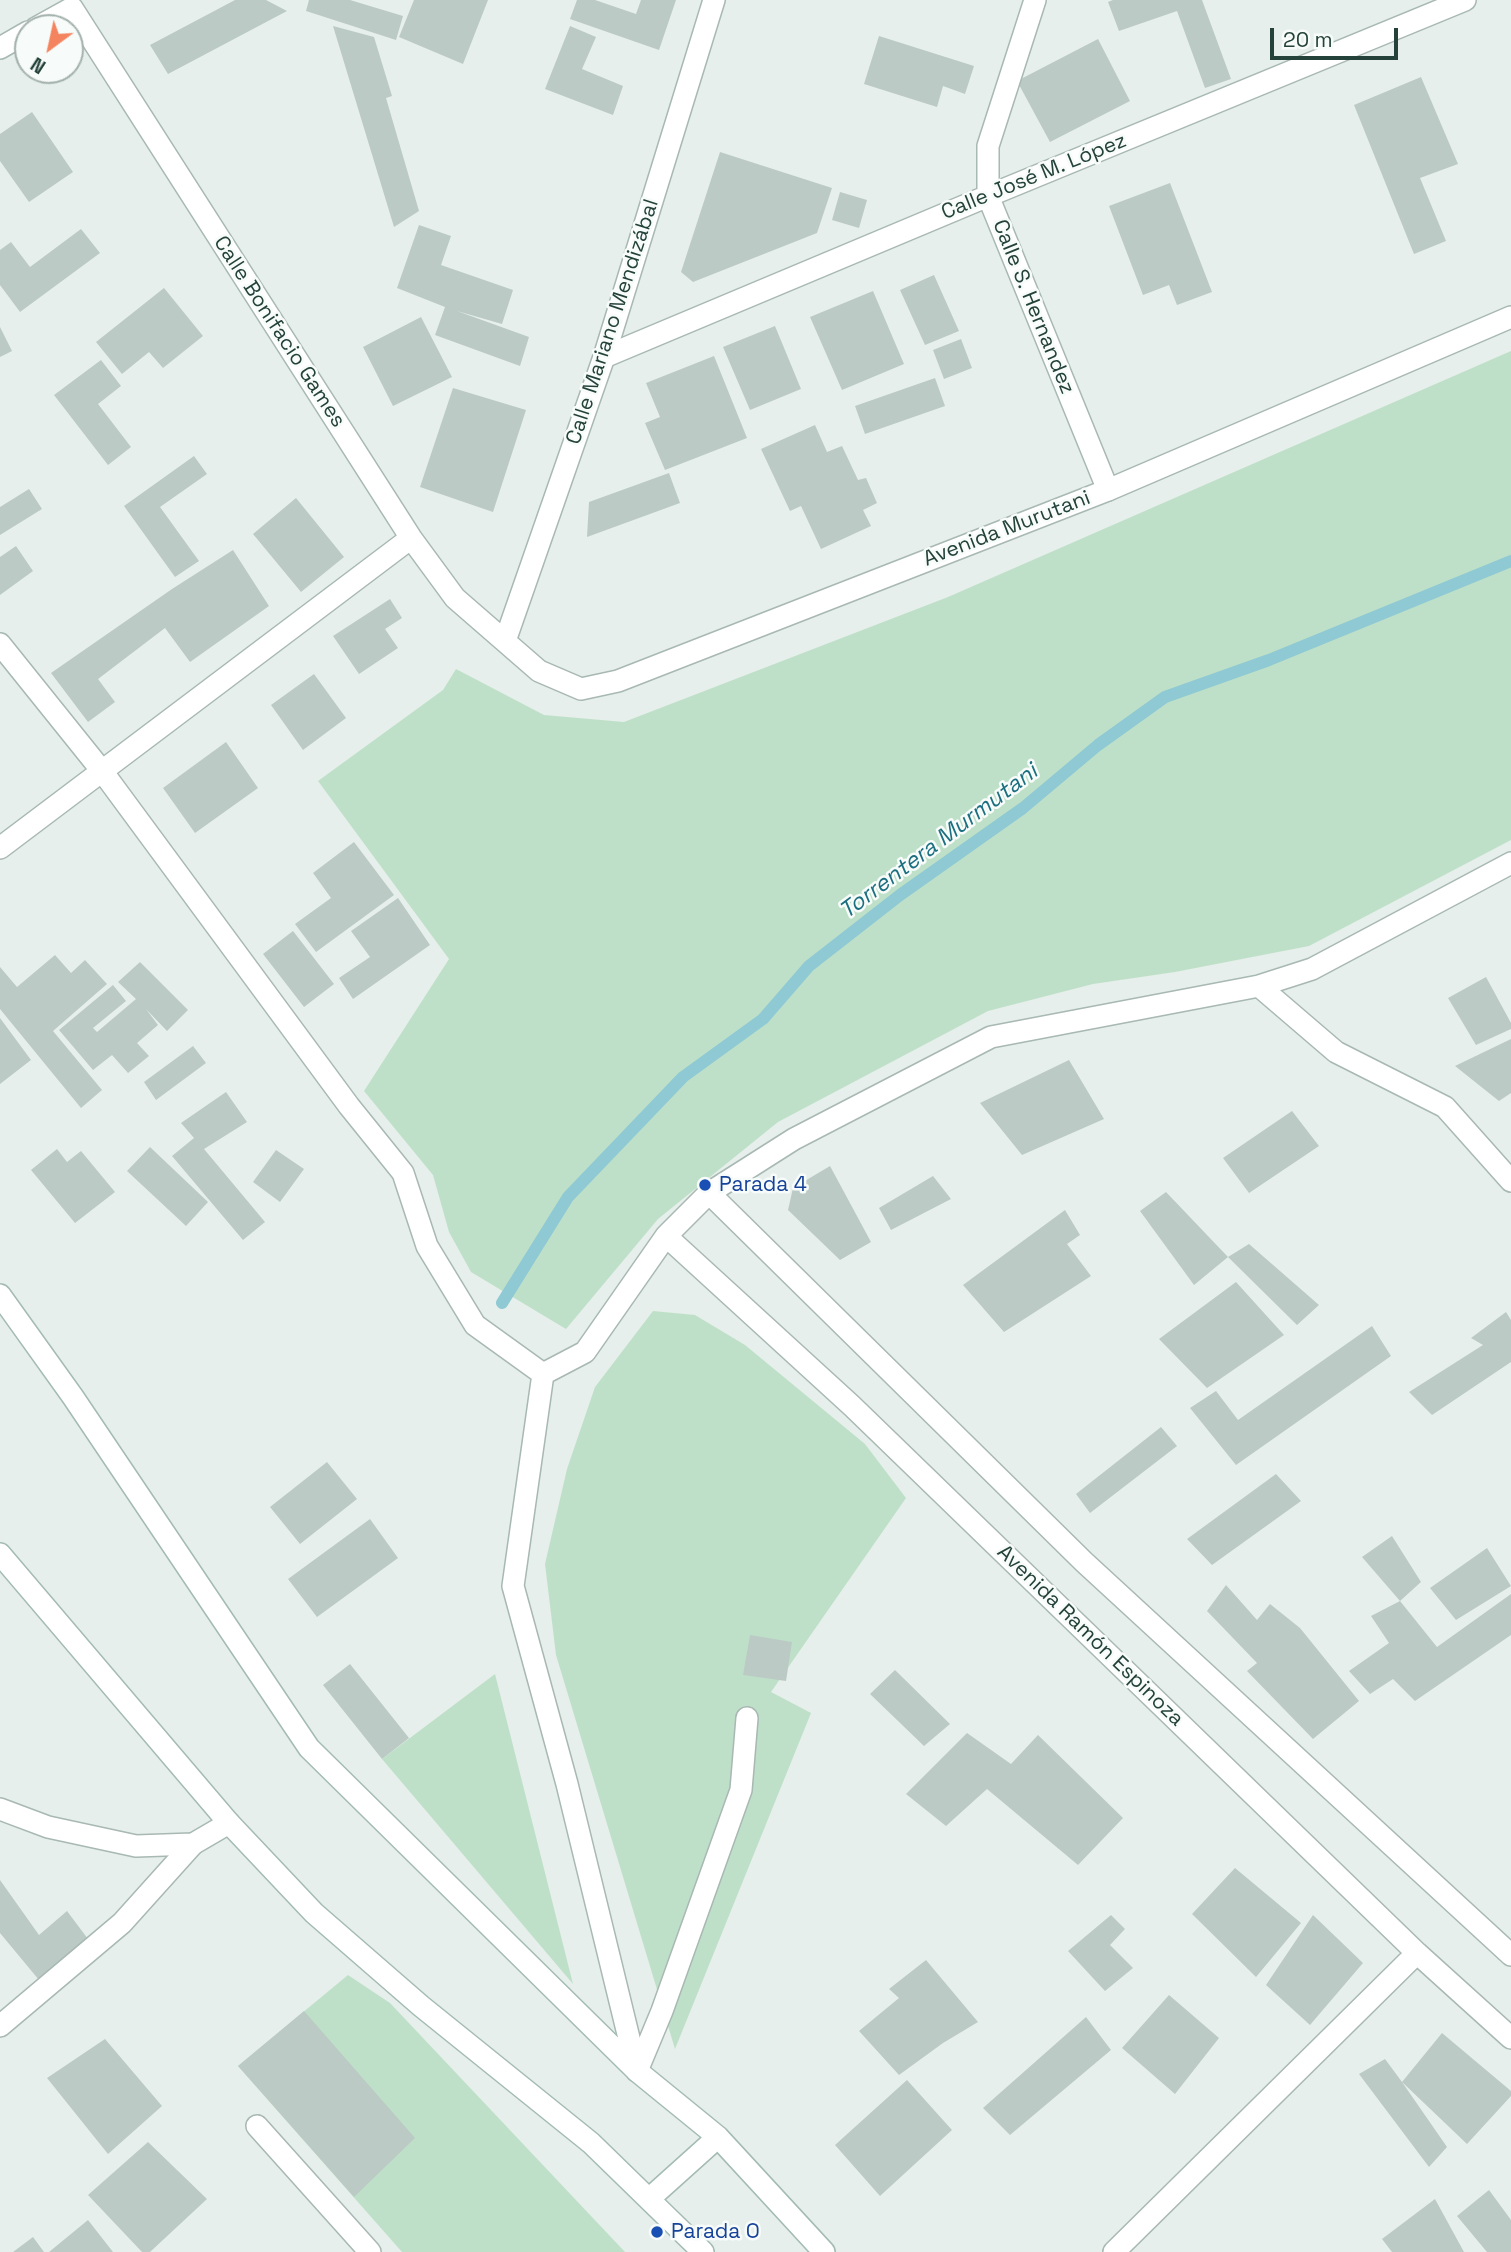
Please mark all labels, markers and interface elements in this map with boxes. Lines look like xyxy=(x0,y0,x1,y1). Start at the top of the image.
north arrow xyxy=(14,14,84,84)
scale bar xyxy=(1273,14,1401,58)
text: 20 m xyxy=(1283,26,1333,53)
text: N xyxy=(26,51,51,79)
street label: Calle José M. López xyxy=(938,128,1130,226)
street label: Calle Mariano Mendizábal xyxy=(561,196,665,448)
street label: Calle S. Hernandez xyxy=(987,216,1079,398)
street label: Calle Bonifacio Games xyxy=(208,232,350,432)
street label: Avenida Murutani xyxy=(920,486,1094,572)
water label: Torrentera Murmutani xyxy=(835,759,1043,925)
place label: Parada 4 xyxy=(719,1172,807,1198)
marker: Parada 4 xyxy=(697,1177,713,1193)
street label: Avenida Ramón Espinoza xyxy=(991,1540,1189,1732)
place label: Parada O xyxy=(671,2219,760,2245)
marker: Parada O xyxy=(649,2224,665,2240)

